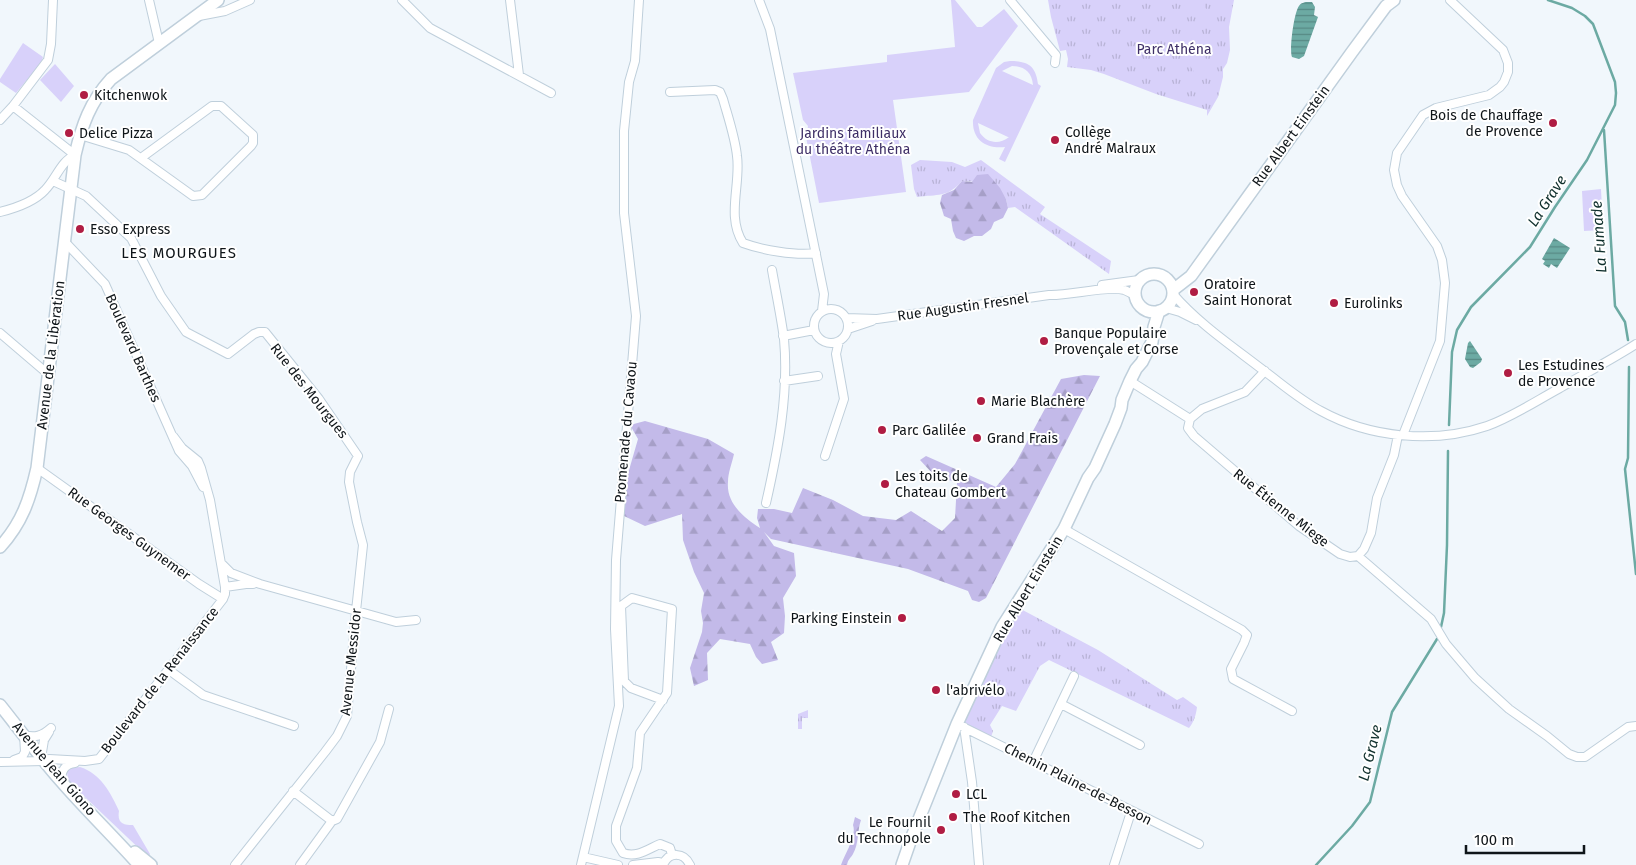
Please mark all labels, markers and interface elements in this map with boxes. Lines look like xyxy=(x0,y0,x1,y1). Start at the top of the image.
park label: Parc Athéna xyxy=(1136,41,1212,58)
street label: Rue Albert Einstein xyxy=(1249,82,1333,190)
place label: Kitchenwok xyxy=(94,87,168,104)
marker: Kitchenwok xyxy=(78,89,90,101)
place label: Bois de Chauffage de Provence xyxy=(1430,107,1543,140)
marker: Bois de Chauffage de Provence xyxy=(1547,117,1559,129)
place label: Collège André Malraux xyxy=(1065,124,1156,157)
place label: Delice Pizza xyxy=(79,125,153,142)
park label: Jardins familiaux du théâtre Athéna xyxy=(796,125,910,158)
marker: Delice Pizza xyxy=(63,127,75,139)
marker: Collège André Malraux xyxy=(1049,134,1061,146)
water label: La Grave xyxy=(1524,172,1570,230)
water label: La Fumade xyxy=(1587,200,1611,274)
place label: Esso Express xyxy=(90,221,171,238)
marker: Esso Express xyxy=(74,223,86,235)
district label: LES MOURGUES xyxy=(121,244,237,262)
place label: Oratoire Saint Honorat xyxy=(1204,276,1293,309)
street label: Avenue de la Libération xyxy=(33,280,69,430)
marker: Oratoire Saint Honorat xyxy=(1188,286,1200,298)
street label: Rue Augustin Fresnel xyxy=(896,289,1030,325)
street label: Boulevard Barthes xyxy=(101,291,165,405)
place label: Eurolinks xyxy=(1344,295,1403,312)
marker: Eurolinks xyxy=(1328,297,1340,309)
place label: Banque Populaire Provençale et Corse xyxy=(1054,325,1179,358)
marker: Banque Populaire Provençale et Corse xyxy=(1038,335,1050,347)
street label: Rue des Mourgues xyxy=(267,340,352,442)
place label: Les Estudines de Provence xyxy=(1518,357,1605,390)
street label: Promenade du Cavaou xyxy=(611,360,641,504)
marker: Les Estudines de Provence xyxy=(1502,367,1514,379)
place label: Marie Blachère xyxy=(991,393,1086,410)
marker: Marie Blachère xyxy=(975,395,987,407)
place label: Parc Galilée xyxy=(892,422,966,439)
marker: Parc Galilée xyxy=(876,424,888,436)
place label: Grand Frais xyxy=(987,430,1059,447)
marker: Grand Frais xyxy=(971,432,983,444)
street label: Rue Étienne Miege xyxy=(1230,465,1333,551)
place label: Les toits de Chateau Gombert xyxy=(895,468,1007,501)
marker: Les toits de Chateau Gombert xyxy=(879,478,891,490)
street label: Rue Georges Guynemer xyxy=(64,484,194,585)
street label: Rue Albert Einstein xyxy=(990,533,1066,645)
street label: Boulevard de la Renaissance xyxy=(98,603,222,757)
street label: Avenue Messidor xyxy=(337,607,365,716)
place label: Parking Einstein xyxy=(791,610,892,627)
marker: Parking Einstein xyxy=(896,612,908,624)
place label: l'abrivélo xyxy=(946,682,1005,699)
marker: l'abrivélo xyxy=(930,684,942,696)
street label: Avenue Jean Giono xyxy=(9,719,99,819)
water label: La Grave xyxy=(1354,723,1386,783)
street label: Chemin Plaine-de-Besson xyxy=(1001,739,1155,829)
place label: LCL xyxy=(966,786,987,803)
marker: LCL xyxy=(950,788,962,800)
place label: The Roof Kitchen xyxy=(963,809,1071,826)
marker: The Roof Kitchen xyxy=(947,811,959,823)
place label: Le Fournil du Technopole xyxy=(837,814,931,847)
scale bar xyxy=(1466,822,1584,854)
marker: Le Fournil du Technopole xyxy=(935,824,947,836)
text: 100 m xyxy=(1474,831,1514,849)

